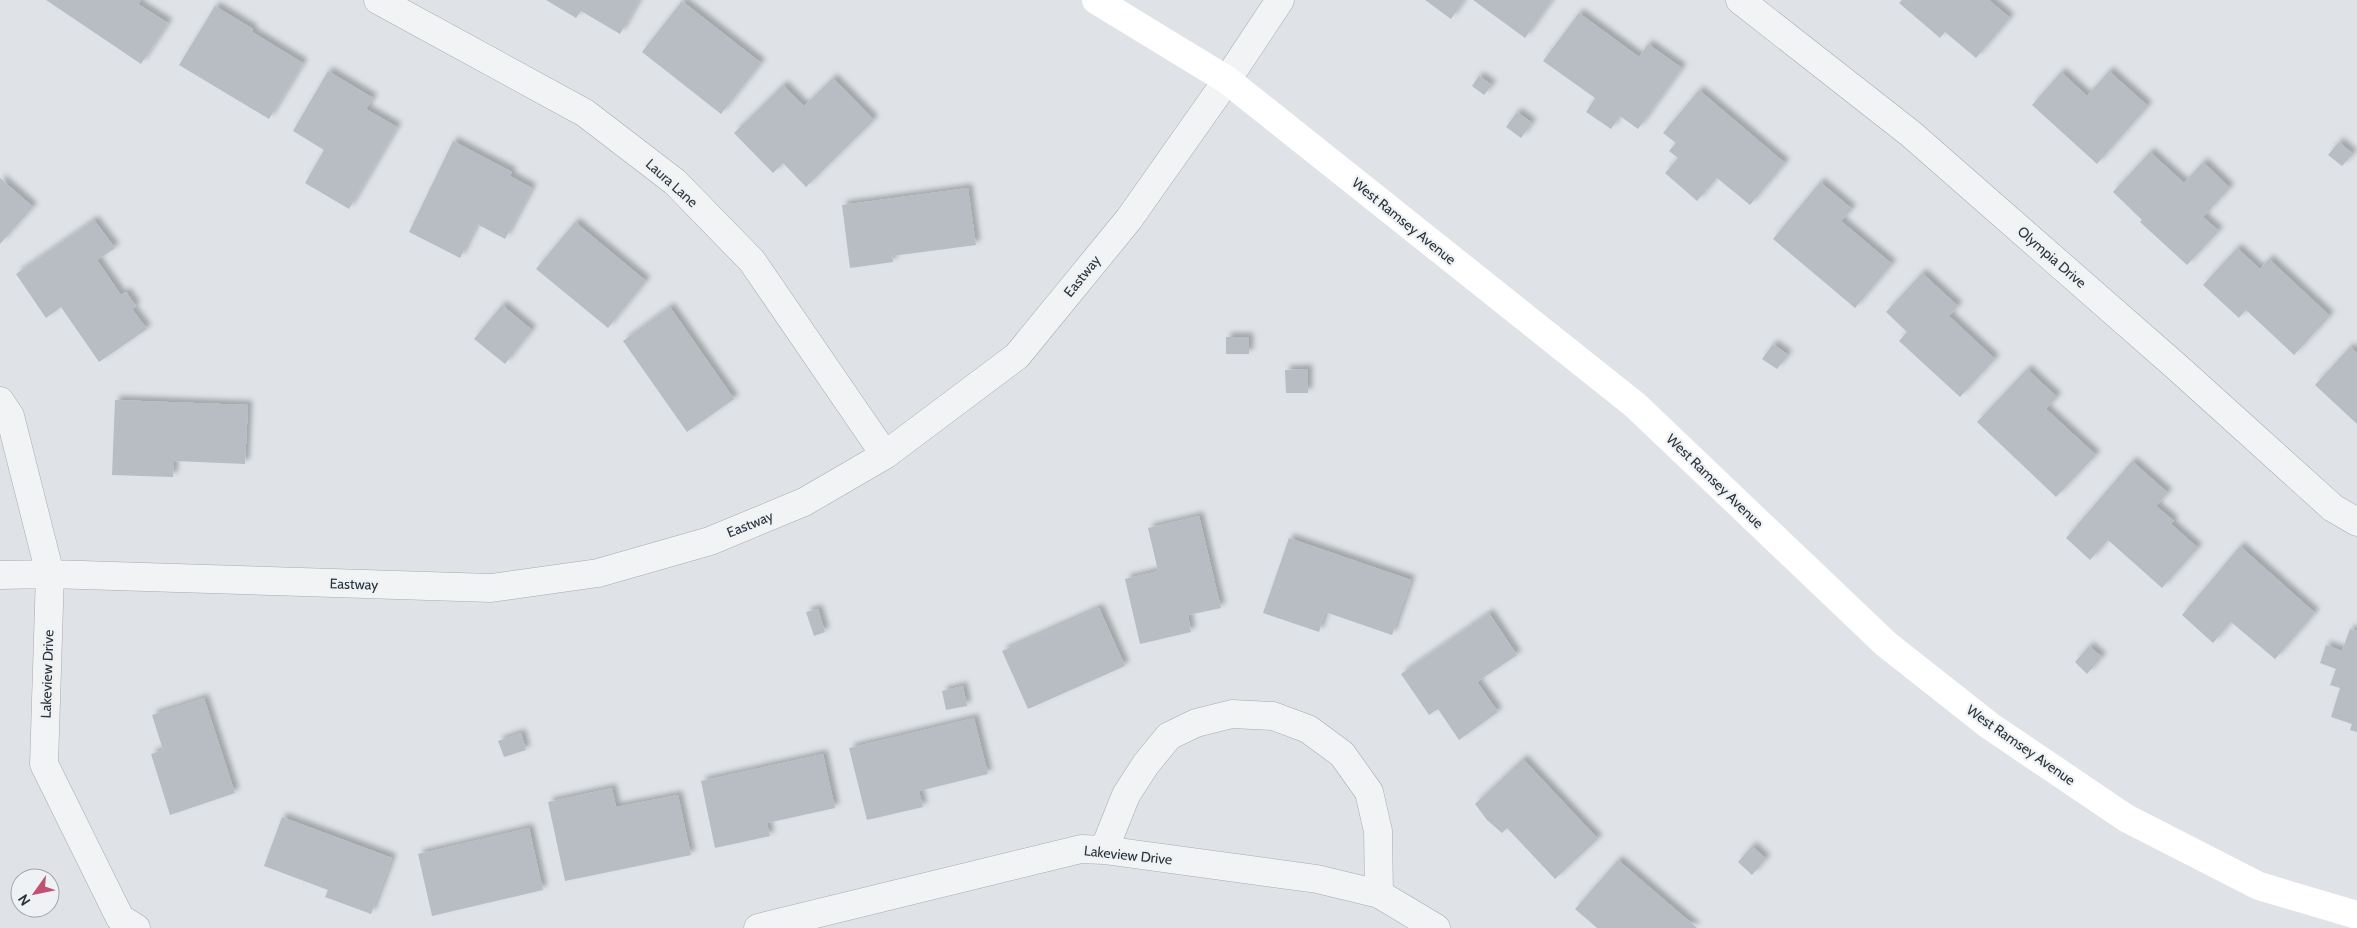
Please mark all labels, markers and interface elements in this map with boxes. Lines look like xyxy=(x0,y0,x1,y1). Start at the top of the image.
street label: Laura Lane xyxy=(642,155,702,211)
street label: West Ramsey Avenue xyxy=(1348,174,1460,268)
street label: Olympia Drive xyxy=(2014,222,2090,292)
street label: Eastway xyxy=(1060,251,1104,301)
street label: West Ramsey Avenue xyxy=(1663,430,1767,532)
street label: Eastway xyxy=(724,507,776,541)
street label: Eastway xyxy=(329,574,379,594)
street label: Lakeview Drive xyxy=(36,629,58,719)
street label: West Ramsey Avenue xyxy=(1963,701,2079,789)
street label: Lakeview Drive xyxy=(1083,841,1173,869)
north arrow xyxy=(10,868,60,918)
text: N xyxy=(14,891,34,909)

